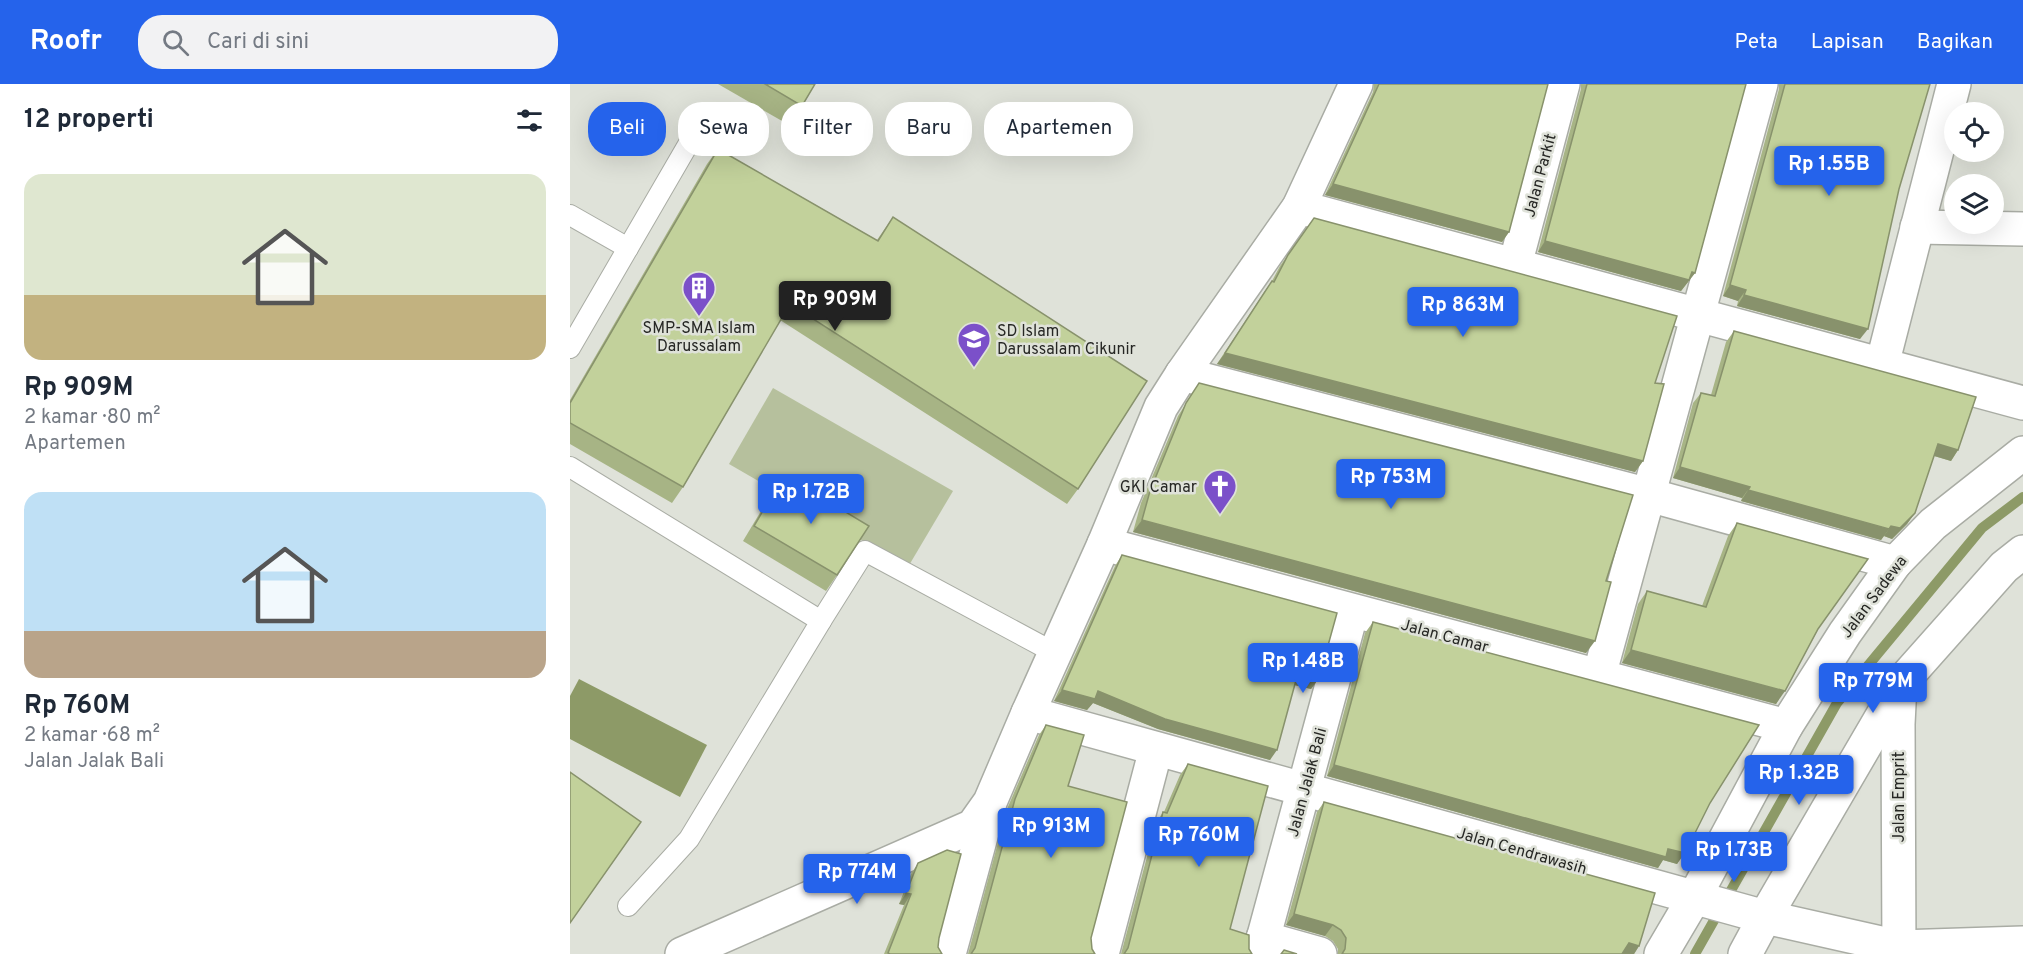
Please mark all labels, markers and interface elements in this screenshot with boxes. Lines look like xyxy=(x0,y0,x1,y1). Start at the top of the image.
search box xyxy=(138,15,558,69)
text: Roofr xyxy=(30,24,102,60)
icon: search xyxy=(159,26,192,59)
text: Cari di sini xyxy=(207,29,309,56)
text: Peta xyxy=(1735,29,1778,56)
text: Lapisan xyxy=(1811,29,1884,56)
text: Bagikan xyxy=(1917,29,1993,56)
chip: Beli xyxy=(588,102,666,156)
chip: Sewa xyxy=(678,102,769,156)
chip: Filter xyxy=(781,102,873,156)
chip: Baru xyxy=(885,102,972,156)
chip: Apartemen xyxy=(984,102,1133,156)
map controls xyxy=(1944,102,2004,234)
button: locate xyxy=(1944,102,2004,162)
text: 12 properti xyxy=(24,104,154,137)
icon: filters xyxy=(513,104,546,137)
street label: Jalan Parkit xyxy=(1520,131,1562,220)
pin: Rp 1.55B xyxy=(1767,146,1891,197)
text: Rp 1.55B xyxy=(1788,152,1870,178)
button: layers xyxy=(1944,174,2004,234)
icon: home xyxy=(231,213,339,321)
building icon: SMP-SMA Islam Darussalam xyxy=(681,270,717,317)
pin: Rp 909M xyxy=(780,281,890,332)
text: Rp 909M xyxy=(793,287,877,313)
pin: Rp 863M xyxy=(1408,287,1518,338)
text: Rp 863M xyxy=(1421,293,1505,319)
place label: SMP-SMA Islam Darussalam xyxy=(643,319,755,357)
school or university icon: SD Islam Darussalam Cikunir xyxy=(956,321,992,368)
place label: SD Islam Darussalam Cikunir xyxy=(997,322,1136,360)
text: Rp 909M xyxy=(24,372,134,405)
text: 2 kamar · 80 m² xyxy=(24,405,161,431)
text: Apartemen xyxy=(24,431,126,457)
pin: Rp 753M xyxy=(1336,459,1446,510)
text: Rp 753M xyxy=(1350,465,1432,491)
church icon: GKI Camar xyxy=(1202,468,1238,515)
pin: Rp 1.72B xyxy=(749,474,873,525)
place label: GKI Camar xyxy=(1120,478,1197,498)
text: Rp 1.72B xyxy=(772,480,850,506)
icon: home xyxy=(231,531,339,639)
street label: Jalan Sadewa xyxy=(1837,552,1912,642)
street label: Jalan Camar xyxy=(1398,616,1491,658)
pin: Rp 1.48B xyxy=(1241,643,1365,694)
text: Rp 1.48B xyxy=(1262,649,1344,675)
pin: Rp 779M xyxy=(1818,663,1928,714)
text: Rp 779M xyxy=(1833,669,1913,695)
text: Rp 760M xyxy=(24,690,130,723)
text: 2 kamar · 68 m² xyxy=(24,723,160,749)
street label: Jalan Jalak Bali xyxy=(1284,726,1332,839)
text: Jalan Jalak Bali xyxy=(24,749,164,775)
street label: Jalan Emprit xyxy=(1890,751,1910,843)
pin: Rp 1.32B xyxy=(1737,755,1861,806)
text: Rp 1.32B xyxy=(1759,761,1839,787)
pin: Rp 913M xyxy=(996,808,1106,859)
text: Rp 913M xyxy=(1012,814,1090,840)
pin: Rp 760M xyxy=(1144,817,1254,868)
text: Rp 760M xyxy=(1158,823,1240,849)
street label: Jalan Cendrawasih xyxy=(1454,824,1589,880)
pin: Rp 1.73B xyxy=(1672,832,1796,883)
text: Rp 1.73B xyxy=(1695,838,1773,864)
pin: Rp 774M xyxy=(802,854,912,905)
text: Rp 774M xyxy=(817,860,897,886)

